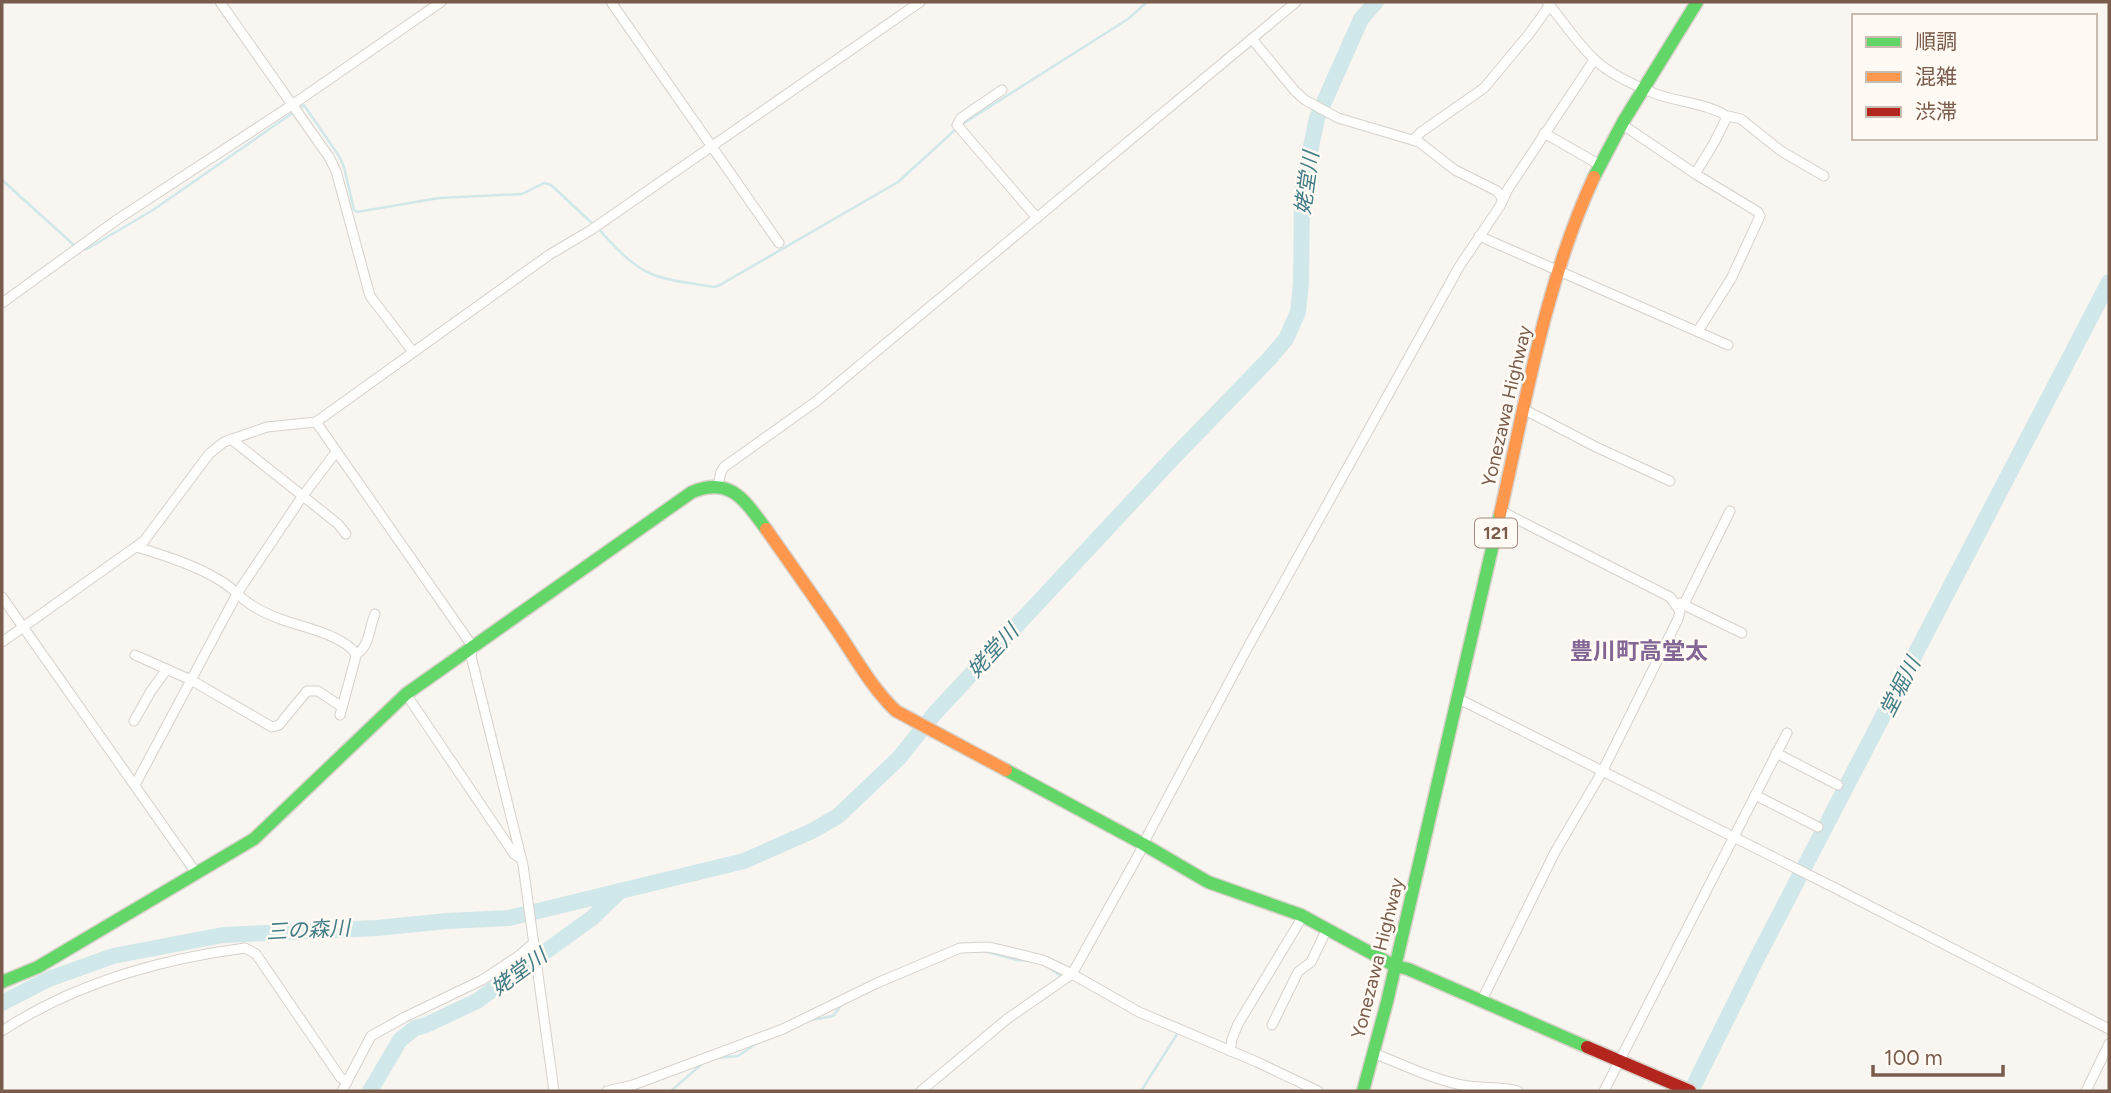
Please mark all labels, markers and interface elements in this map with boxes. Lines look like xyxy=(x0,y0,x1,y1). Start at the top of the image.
legend xyxy=(1852,14,2097,140)
text: 順調 xyxy=(1915,29,1957,54)
text: 混雑 xyxy=(1915,64,1957,89)
text: 渋滞 xyxy=(1915,99,1957,124)
water label: 姥堂川 xyxy=(1290,148,1324,216)
street label: Yonezawa Highway xyxy=(1477,323,1536,489)
road number: 121 xyxy=(1475,518,1517,548)
water label: 姥堂川 xyxy=(962,618,1025,682)
district label: 豊川町高堂太 xyxy=(1570,637,1708,665)
water label: 堂堀川 xyxy=(1874,651,1926,721)
street label: Yonezawa Highway xyxy=(1346,875,1409,1041)
water label: 三の森川 xyxy=(265,915,353,944)
water label: 姥堂川 xyxy=(486,942,553,1000)
scale bar xyxy=(1873,1034,2002,1078)
text: 100 m xyxy=(1884,1045,1943,1070)

